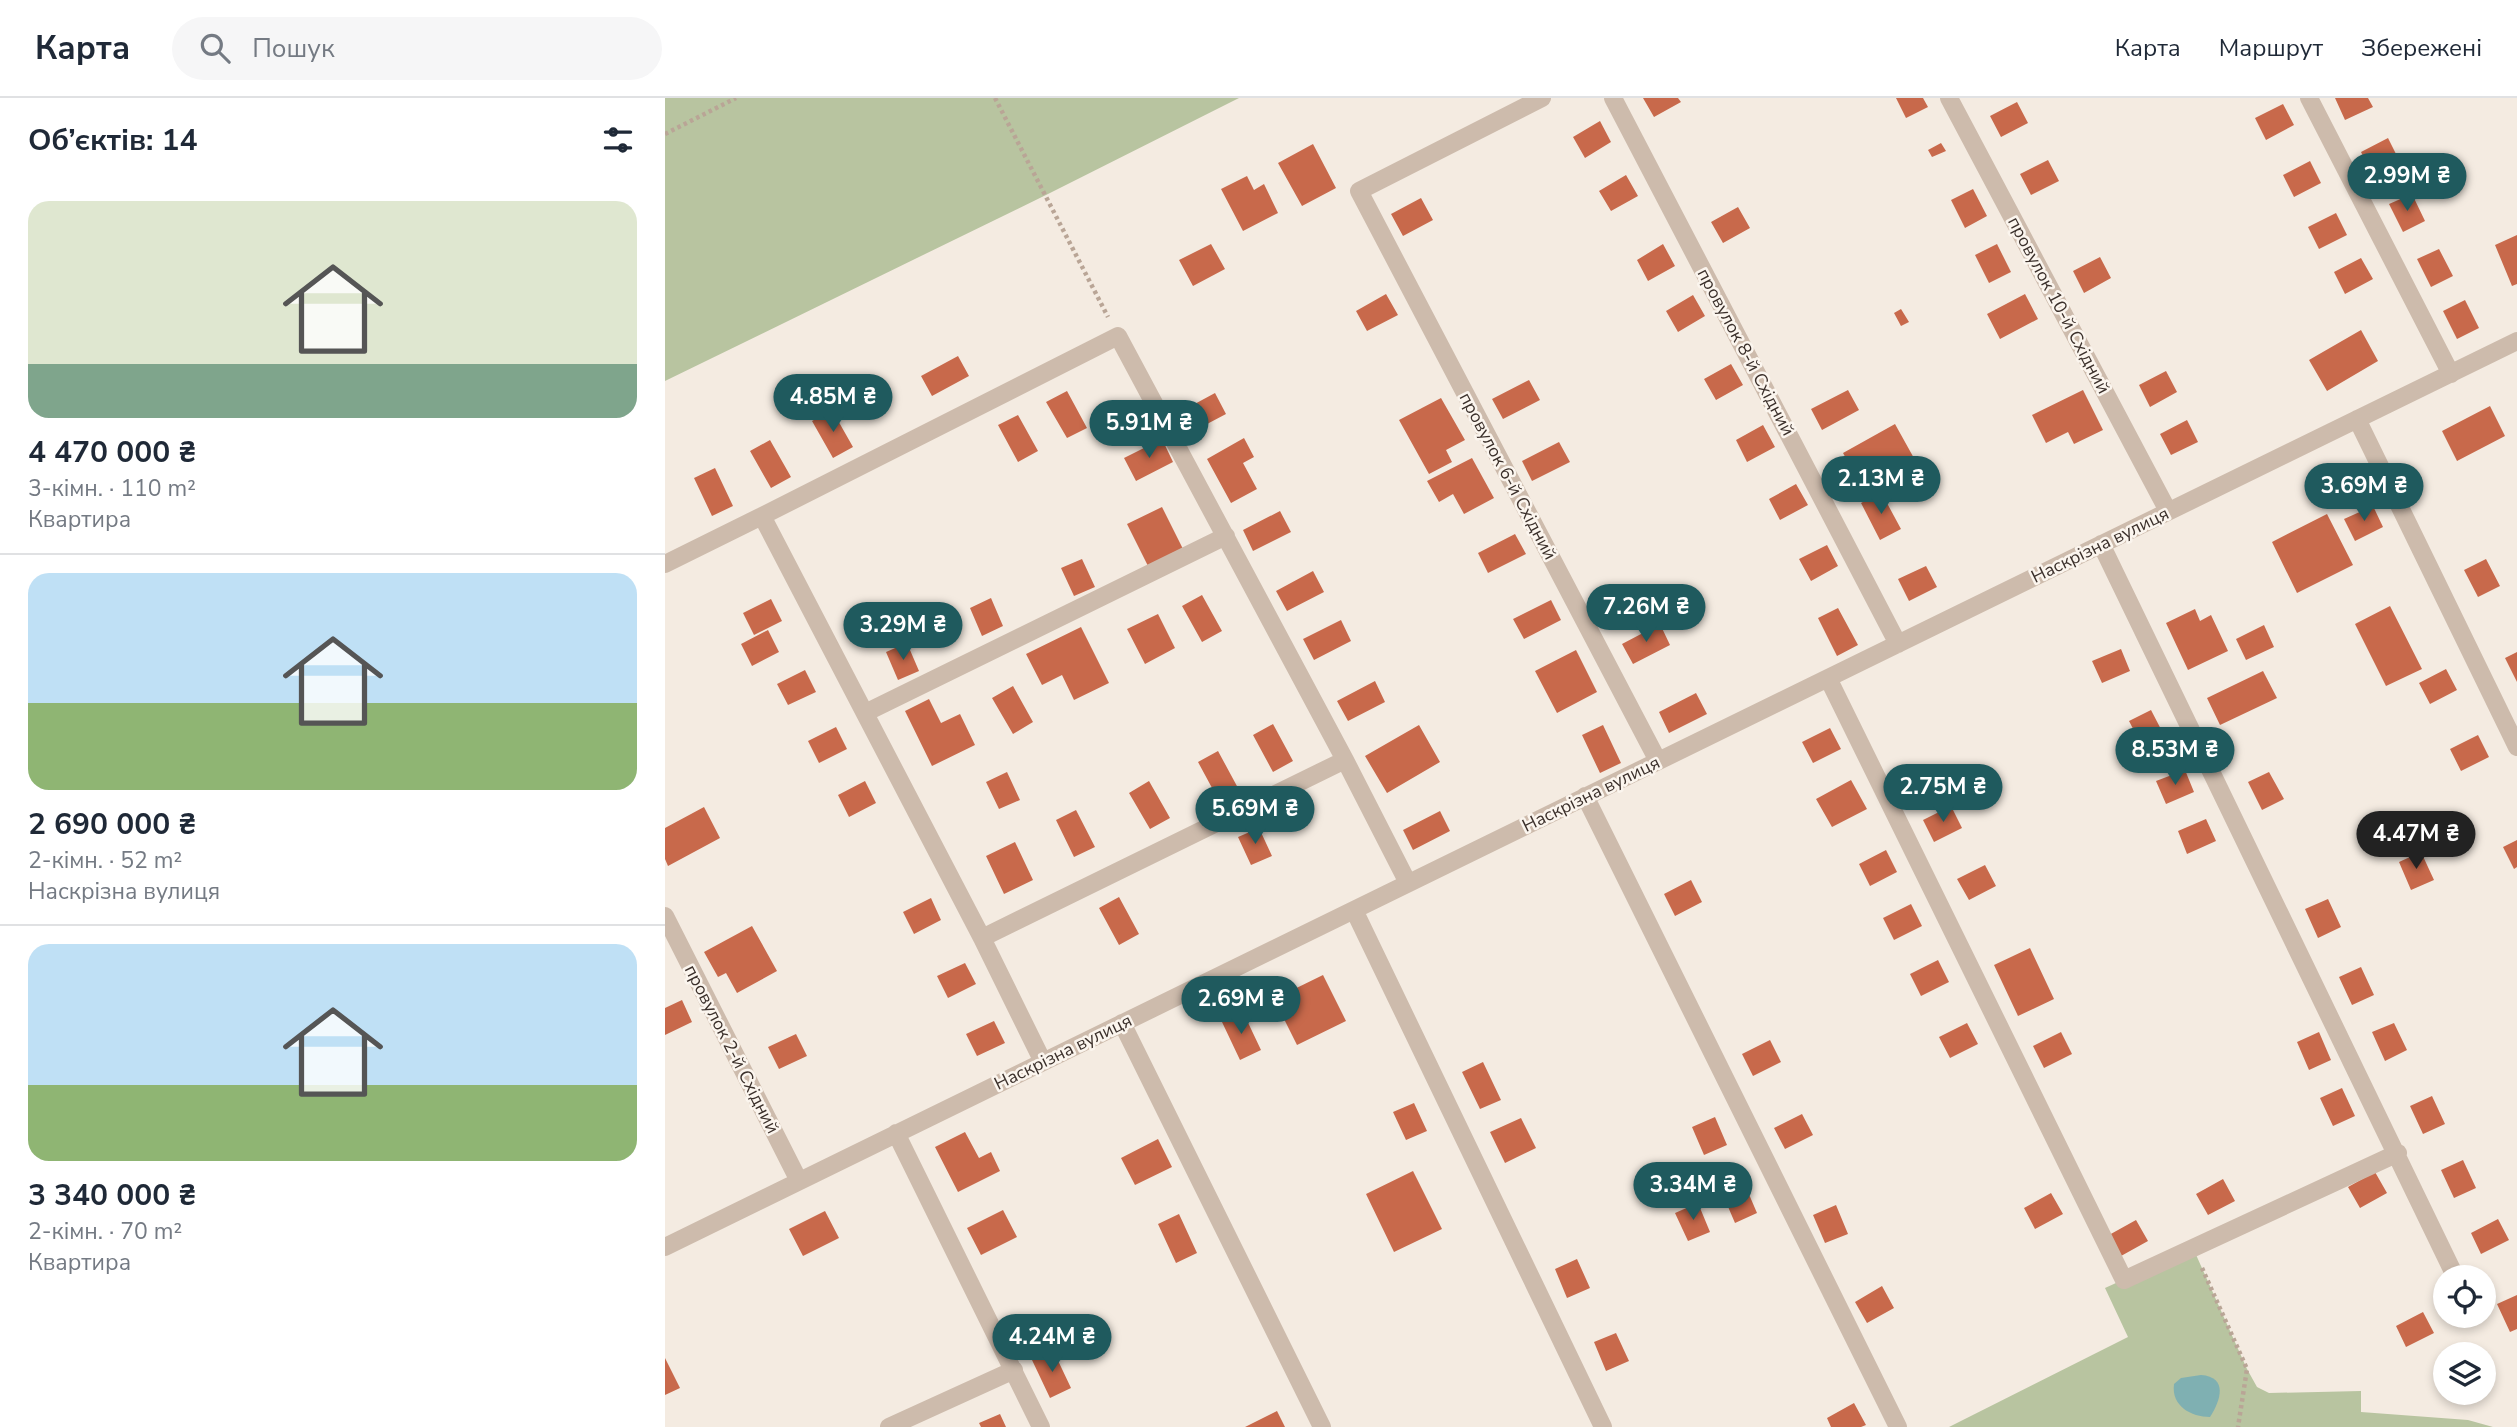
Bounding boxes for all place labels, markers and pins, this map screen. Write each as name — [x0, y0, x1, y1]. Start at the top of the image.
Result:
pin: 2.99M ₴ — [2342, 153, 2472, 213]
pin: 4.85M ₴ — [768, 374, 898, 434]
pin: 5.91M ₴ — [1084, 400, 1214, 460]
pin: 2.13M ₴ — [1816, 456, 1946, 516]
pin: 3.69M ₴ — [2299, 464, 2429, 523]
pin: 7.26M ₴ — [1581, 584, 1711, 644]
pin: 3.29M ₴ — [838, 602, 968, 662]
pin: 8.53M ₴ — [2110, 728, 2240, 787]
pin: 2.75M ₴ — [1878, 764, 2008, 824]
pin: 5.69M ₴ — [1190, 786, 1320, 846]
pin: 4.47M ₴ — [2351, 812, 2481, 871]
pin: 2.69M ₴ — [1176, 976, 1306, 1036]
pin: 3.34M ₴ — [1628, 1162, 1758, 1222]
pin: 4.24M ₴ — [987, 1314, 1117, 1374]

